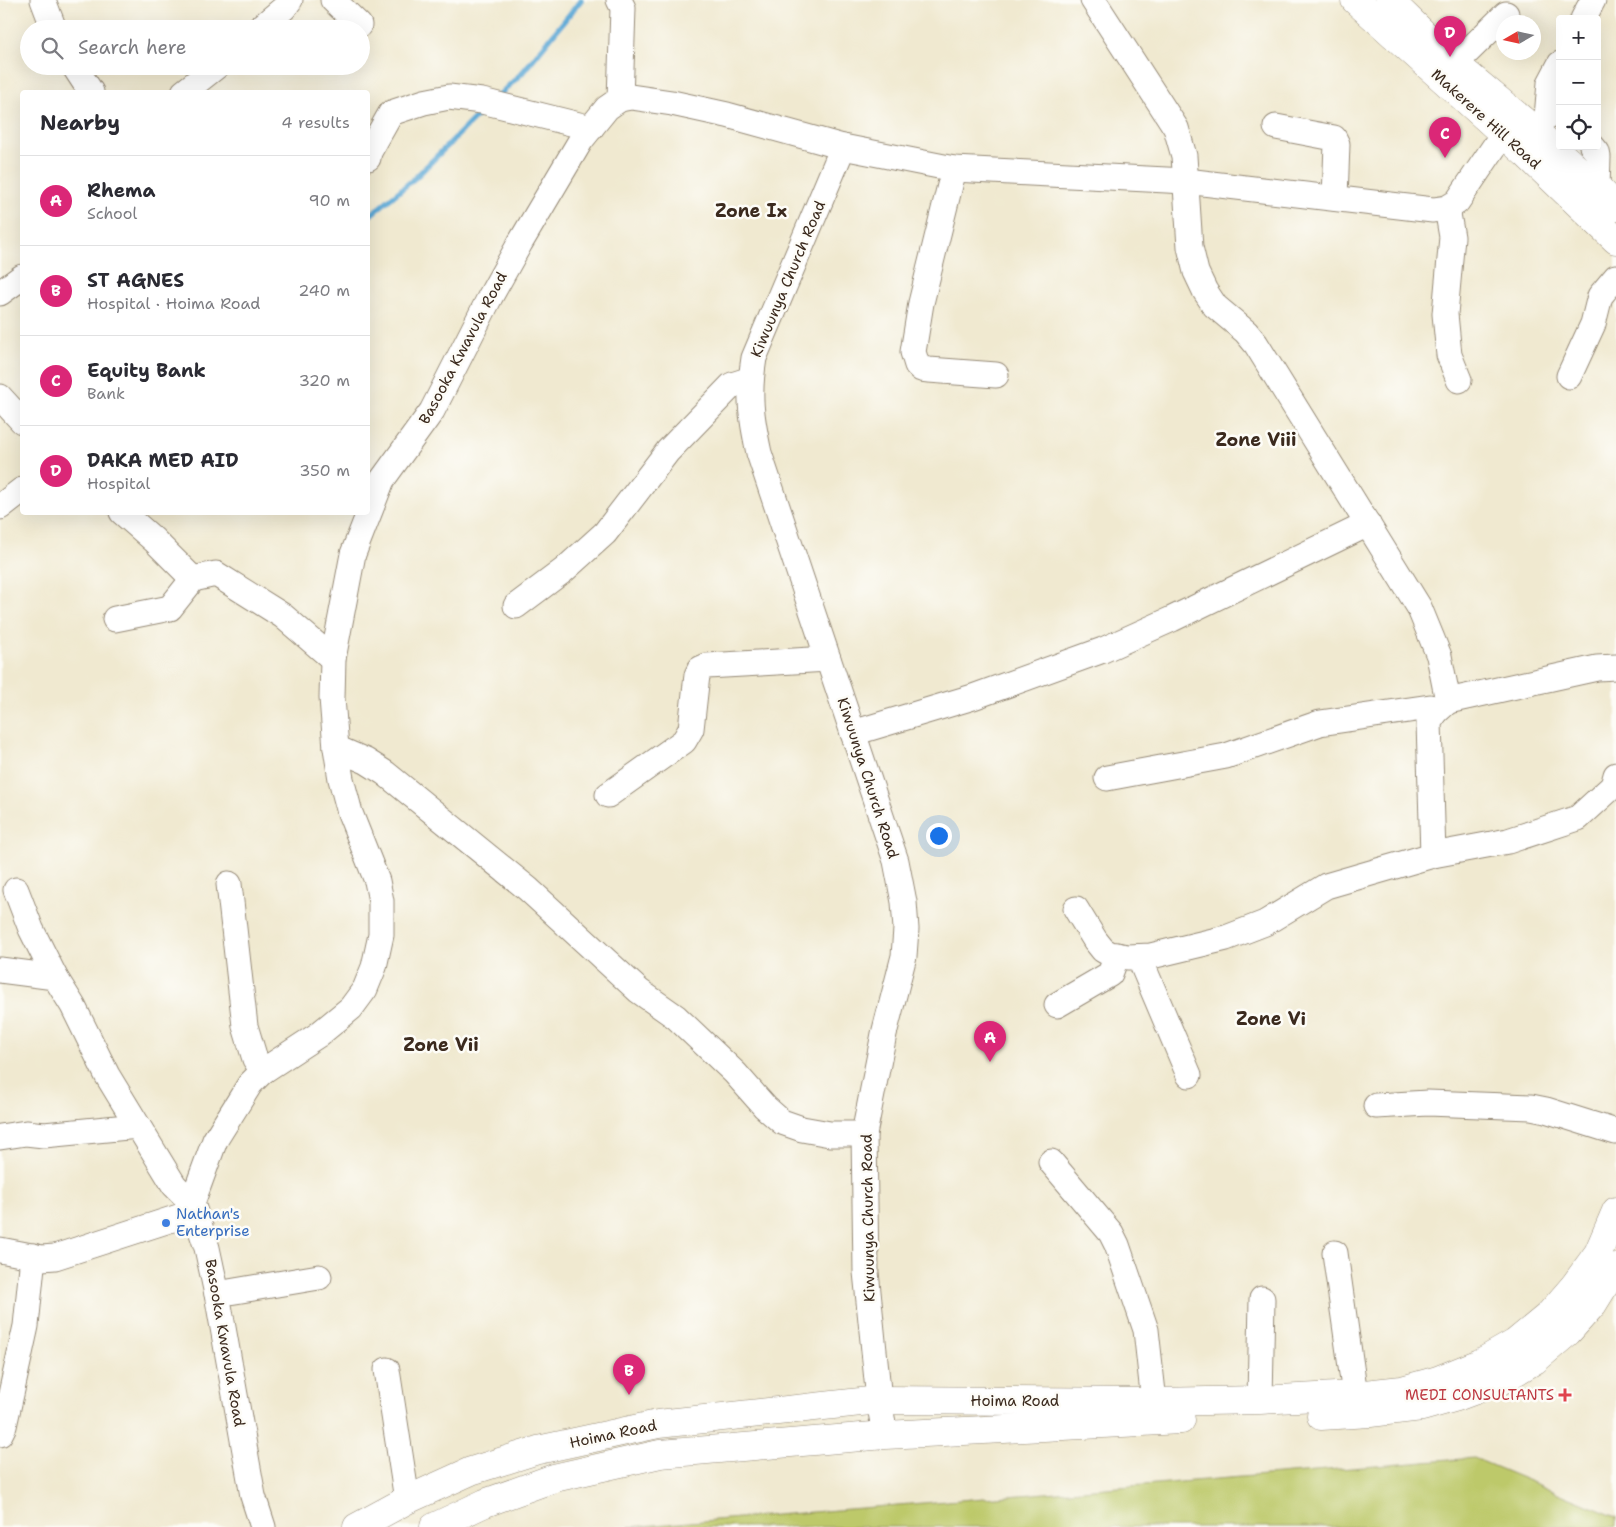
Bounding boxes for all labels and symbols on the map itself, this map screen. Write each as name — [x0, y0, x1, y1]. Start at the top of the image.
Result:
north arrow — [1496, 15, 1541, 60]
pin: D — [1434, 16, 1466, 57]
street label: Makerere Hill Road — [1427, 64, 1545, 174]
pin: C — [1429, 117, 1461, 158]
street label: Kiwuunya Church Road — [746, 197, 830, 360]
district label: Zone Ix — [715, 199, 787, 223]
street label: Basooka Kwavula Road — [414, 268, 512, 428]
district label: Zone Viii — [1216, 428, 1296, 452]
street label: Kiwuunya Church Road — [832, 695, 904, 862]
your location — [926, 823, 952, 849]
district label: Zone Vi — [1236, 1007, 1306, 1031]
pin: A — [974, 1021, 1006, 1062]
district label: Zone Vii — [403, 1033, 479, 1057]
street label: Kiwuunya Church Road — [857, 1133, 879, 1302]
place label: Nathan's Enterprise — [176, 1204, 250, 1241]
marker: Nathan's Enterprise — [160, 1217, 172, 1229]
street label: Basooka Kwavula Road — [200, 1258, 250, 1429]
pin: B — [613, 1354, 645, 1395]
place label: MEDI CONSULTANTS — [1405, 1385, 1554, 1405]
marker: MEDI CONSULTANTS — [1558, 1388, 1572, 1402]
street label: Hoima Road — [971, 1391, 1060, 1411]
street label: Hoima Road — [568, 1415, 659, 1453]

